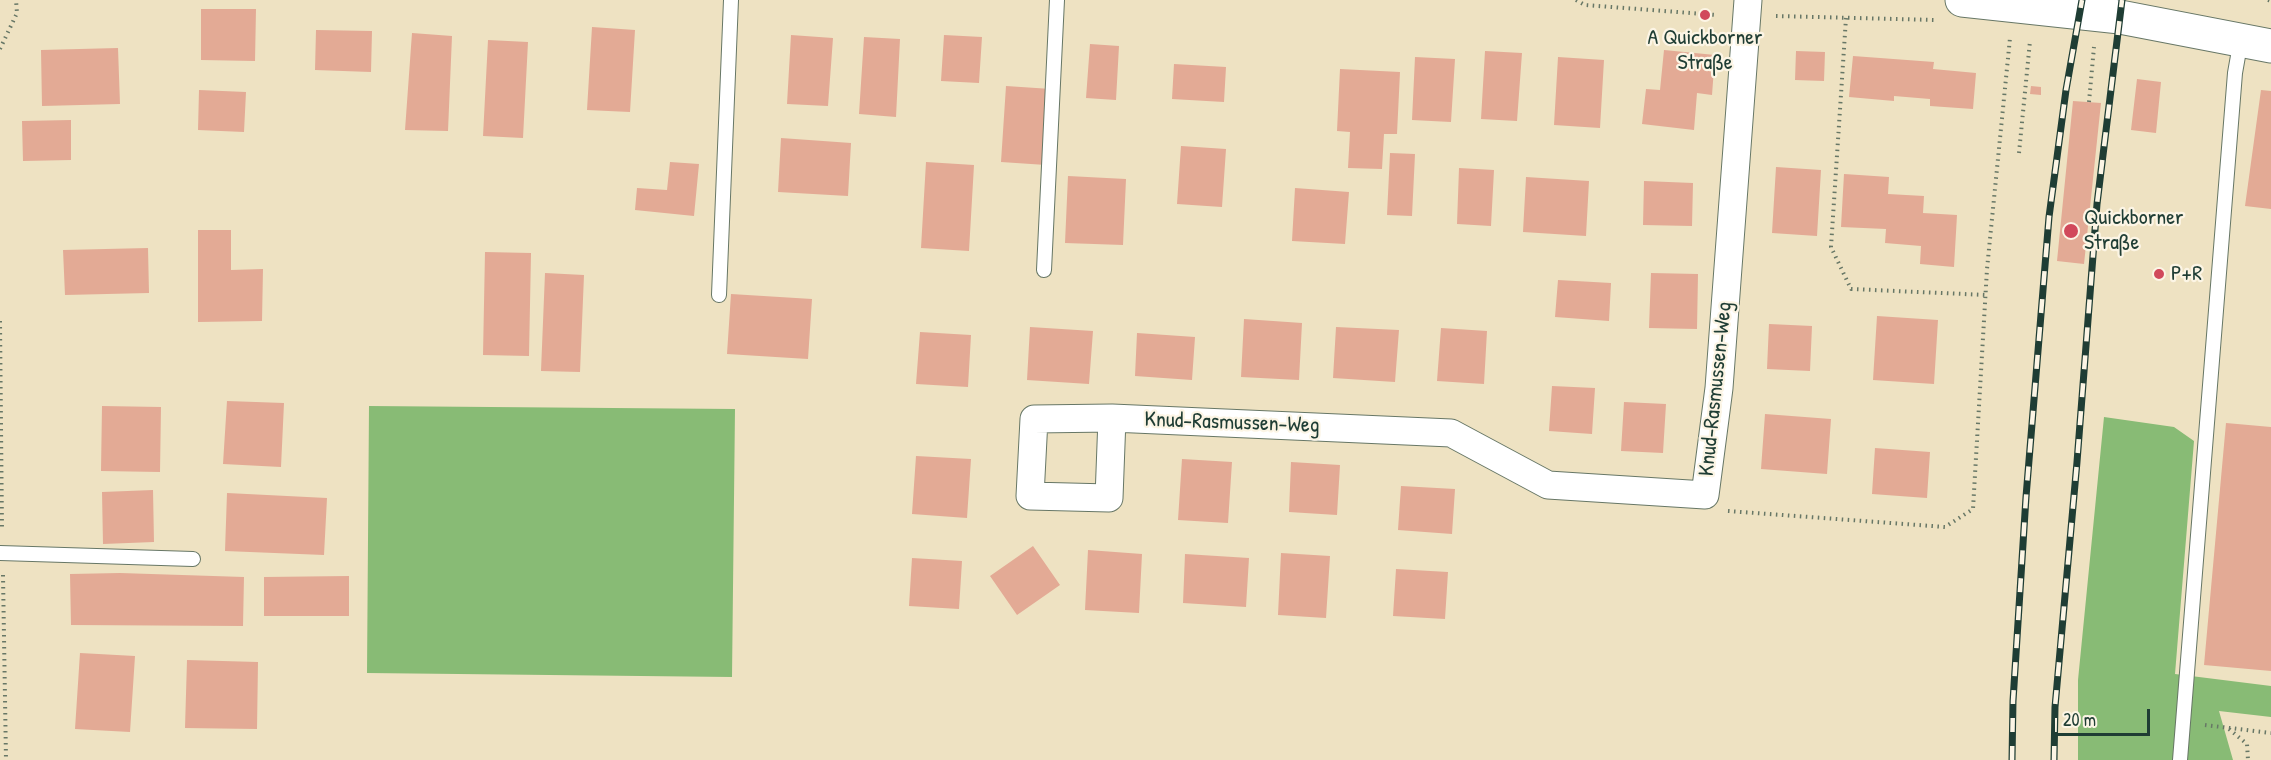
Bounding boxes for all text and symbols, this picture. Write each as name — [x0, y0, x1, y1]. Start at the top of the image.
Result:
marker: A Quickborner Straße — [1698, 8, 1712, 22]
place label: A Quickborner Straße — [1647, 25, 1763, 76]
place label: Quickborner Straße — [2084, 205, 2183, 256]
marker: Quickborner Straße — [2062, 222, 2080, 240]
place label: P+R — [2171, 261, 2202, 287]
marker: P+R — [2152, 267, 2166, 281]
street label: Knud-Rasmussen-Weg — [1694, 301, 1738, 477]
street label: Knud-Rasmussen-Weg — [1144, 407, 1320, 439]
scale bar — [2055, 697, 2152, 735]
text: 20 m — [2063, 707, 2096, 732]

